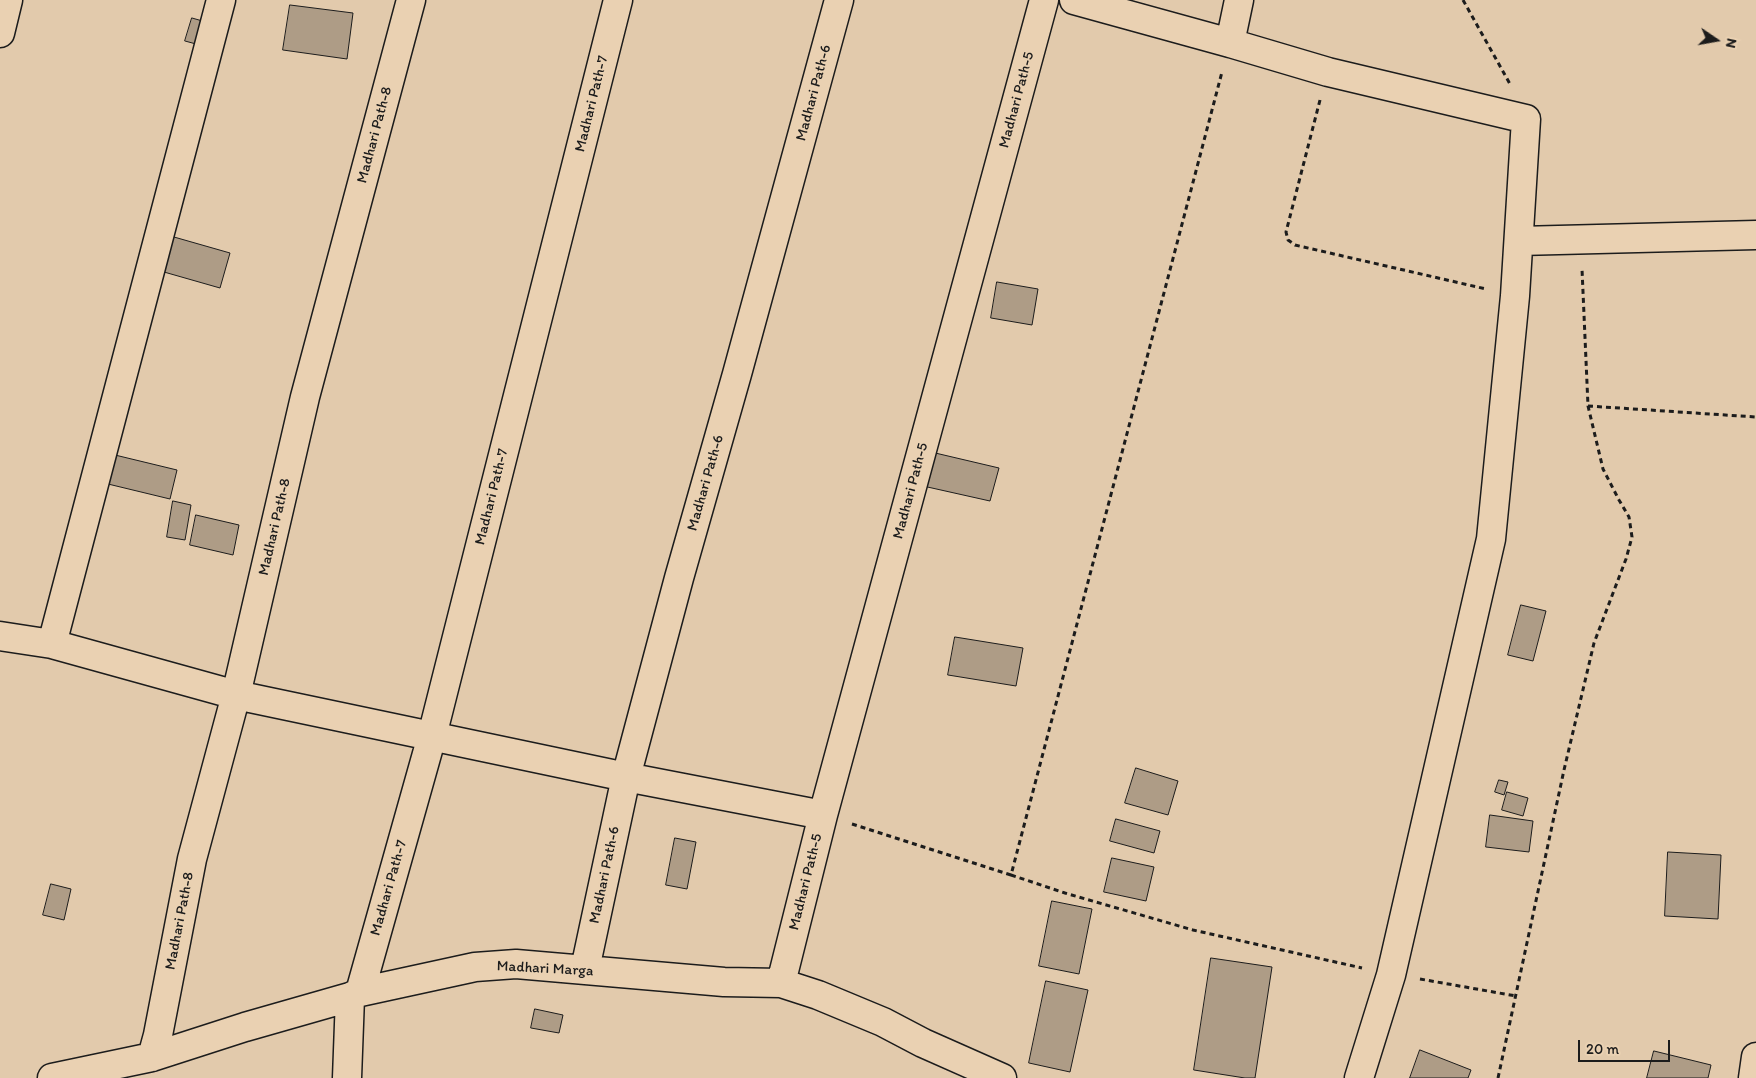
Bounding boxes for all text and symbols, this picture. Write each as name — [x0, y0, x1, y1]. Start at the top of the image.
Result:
north arrow — [1691, 15, 1741, 65]
text: N — [1722, 37, 1740, 50]
street label: Madhari Path-6 — [792, 43, 836, 143]
street label: Madhari Path-5 — [995, 50, 1039, 150]
street label: Madhari Path-7 — [571, 54, 613, 154]
street label: Madhari Path-8 — [353, 85, 397, 185]
street label: Madhari Path-6 — [684, 433, 728, 533]
street label: Madhari Path-5 — [889, 441, 933, 541]
street label: Madhari Path-7 — [471, 447, 513, 547]
street label: Madhari Path-8 — [255, 477, 295, 577]
street label: Madhari Path-6 — [586, 825, 624, 925]
street label: Madhari Path-5 — [785, 832, 827, 932]
street label: Madhari Path-7 — [367, 838, 411, 938]
street label: Madhari Path-8 — [162, 870, 198, 972]
street label: Madhari Marga — [496, 957, 594, 981]
scale bar — [1581, 1030, 1674, 1062]
text: 20 m — [1586, 1040, 1619, 1058]

